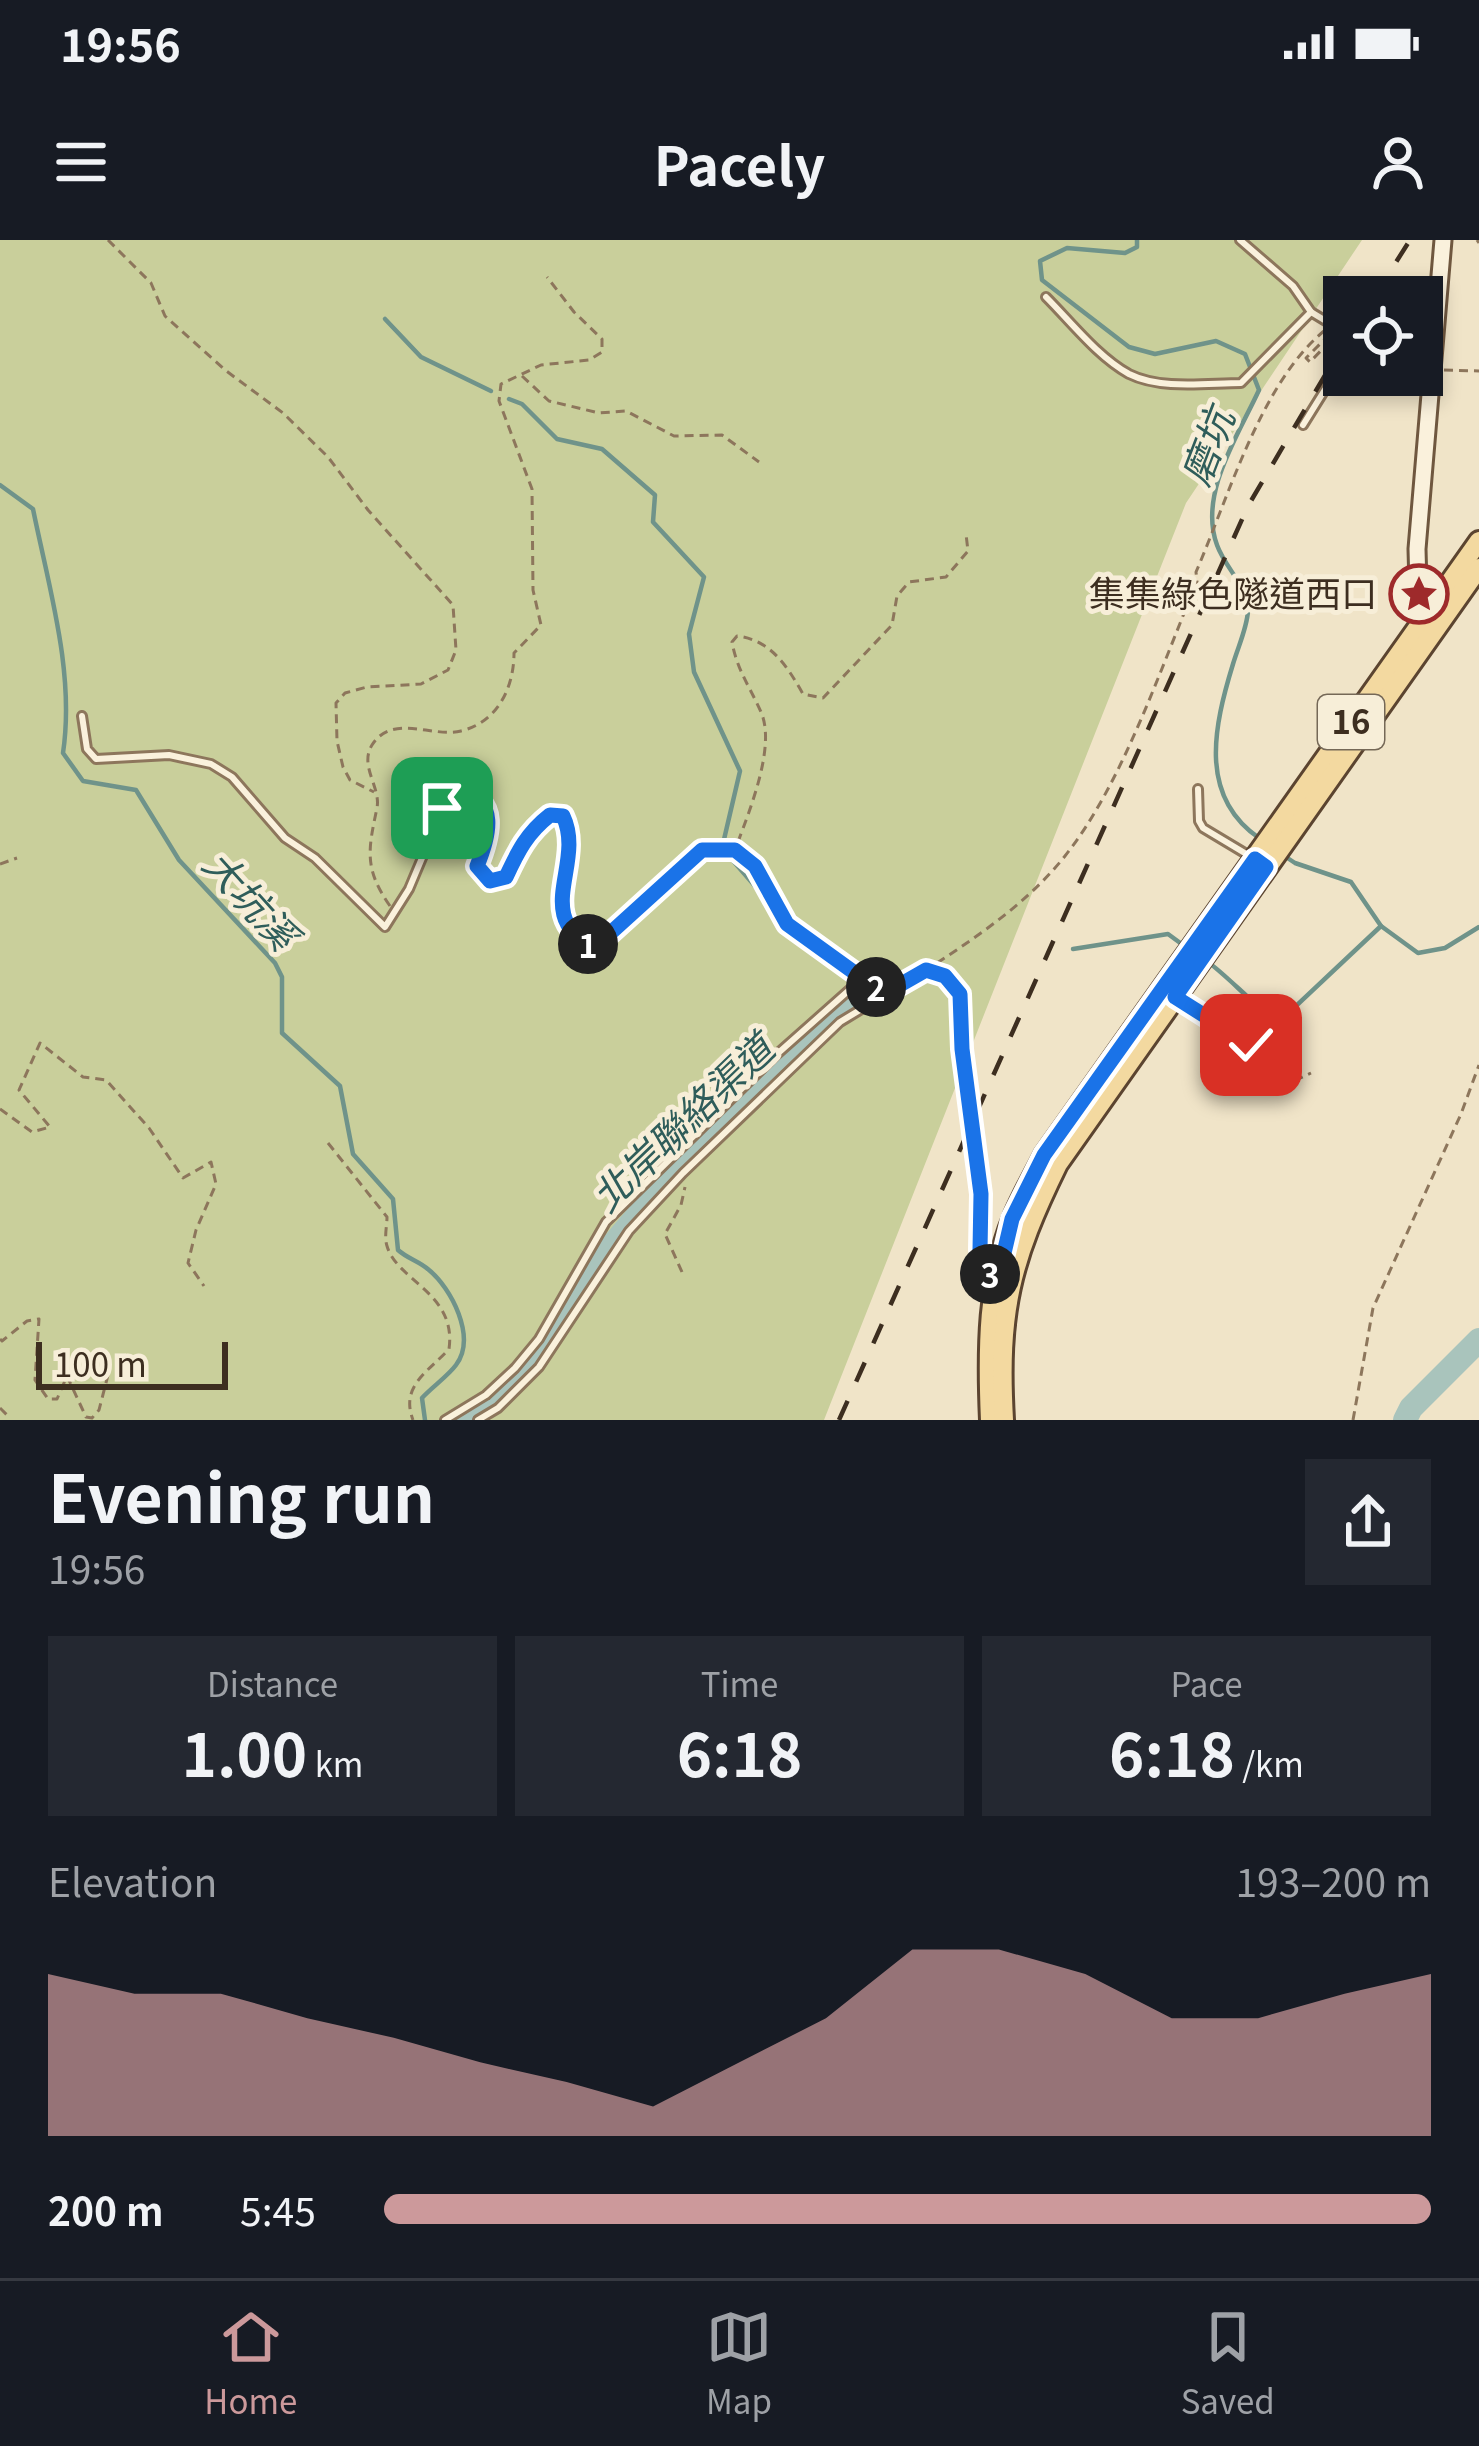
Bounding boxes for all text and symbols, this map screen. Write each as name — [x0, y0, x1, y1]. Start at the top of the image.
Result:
text: 19:56 — [60, 10, 181, 75]
text: Pacely — [654, 123, 825, 202]
icon: menu — [48, 129, 114, 195]
icon: person — [1365, 129, 1431, 195]
map controls — [1323, 276, 1443, 396]
button: locate — [1323, 276, 1443, 396]
water label: 磨坑 — [1165, 395, 1247, 492]
place icon: 集集綠色隧道西口 — [1388, 563, 1450, 625]
place label: 集集綠色隧道西口 — [1089, 565, 1377, 617]
road number: 16 — [1318, 695, 1384, 749]
pin — [391, 757, 493, 859]
icon: arrive — [409, 775, 475, 841]
water label: 大坑溪 — [192, 836, 316, 964]
pin: 1 — [558, 914, 618, 974]
text: 1 — [578, 920, 598, 968]
pin: 2 — [846, 957, 906, 1017]
text: 2 — [866, 963, 886, 1011]
pin — [1200, 994, 1302, 1096]
icon: check — [1218, 1012, 1284, 1078]
water label: 北岸聯絡渠道 — [577, 1016, 788, 1222]
pin: 3 — [960, 1244, 1020, 1304]
text: 3 — [980, 1250, 1000, 1298]
scale bar — [36, 1336, 228, 1389]
text: 100 m — [54, 1339, 147, 1387]
text: Evening run — [48, 1446, 435, 1542]
button: share — [1305, 1459, 1431, 1585]
text: 19:56 — [48, 1539, 145, 1595]
text: Distance — [207, 1659, 338, 1707]
text: Time — [701, 1659, 778, 1707]
text: Pace — [1170, 1659, 1243, 1707]
text: 1.00 — [182, 1707, 307, 1794]
text: 6:18 — [677, 1707, 802, 1794]
text: 6:18 — [1109, 1707, 1235, 1794]
text: km — [307, 1739, 363, 1787]
text: /km — [1235, 1739, 1304, 1787]
text: Elevation — [48, 1852, 217, 1908]
text: 193–200 m — [1235, 1852, 1431, 1908]
text: 200 m — [48, 2181, 163, 2237]
text: 5:45 — [240, 2181, 316, 2237]
tab: Home — [204, 2304, 297, 2424]
tab: Map — [706, 2304, 772, 2424]
tab: Saved — [1181, 2304, 1275, 2424]

